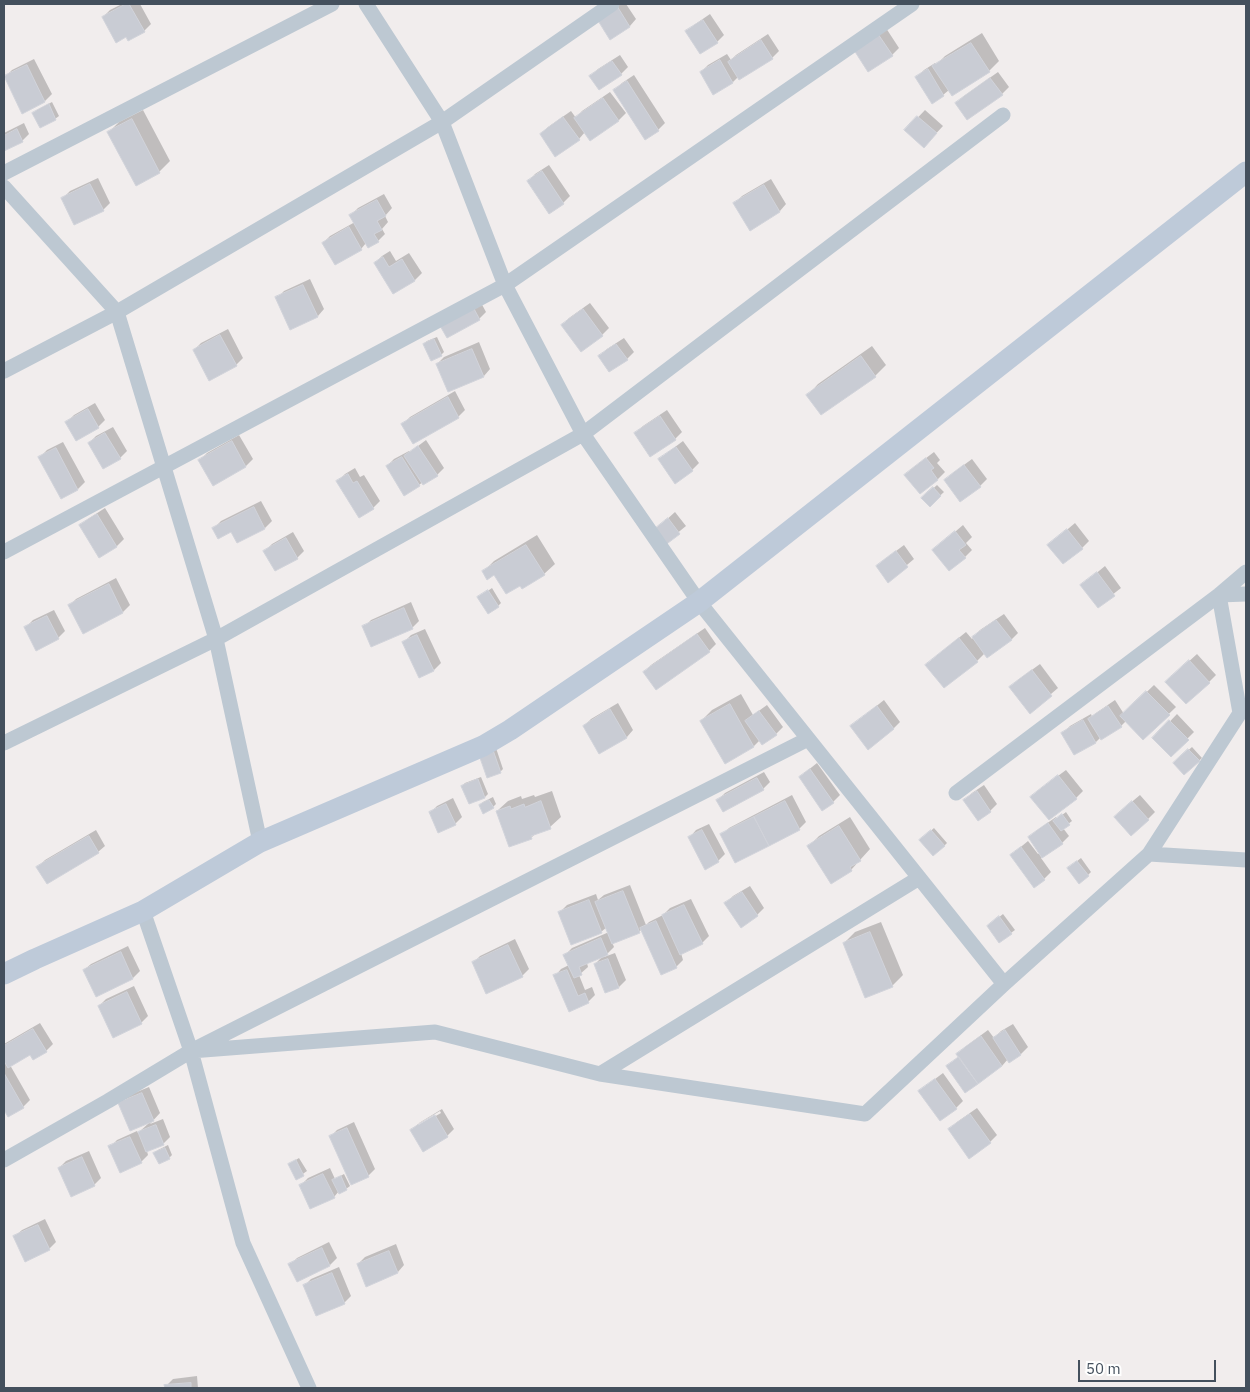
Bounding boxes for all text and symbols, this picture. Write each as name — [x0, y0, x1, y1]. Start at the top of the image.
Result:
scale bar — [1080, 1350, 1218, 1382]
text: 50 m — [1086, 1359, 1121, 1378]

